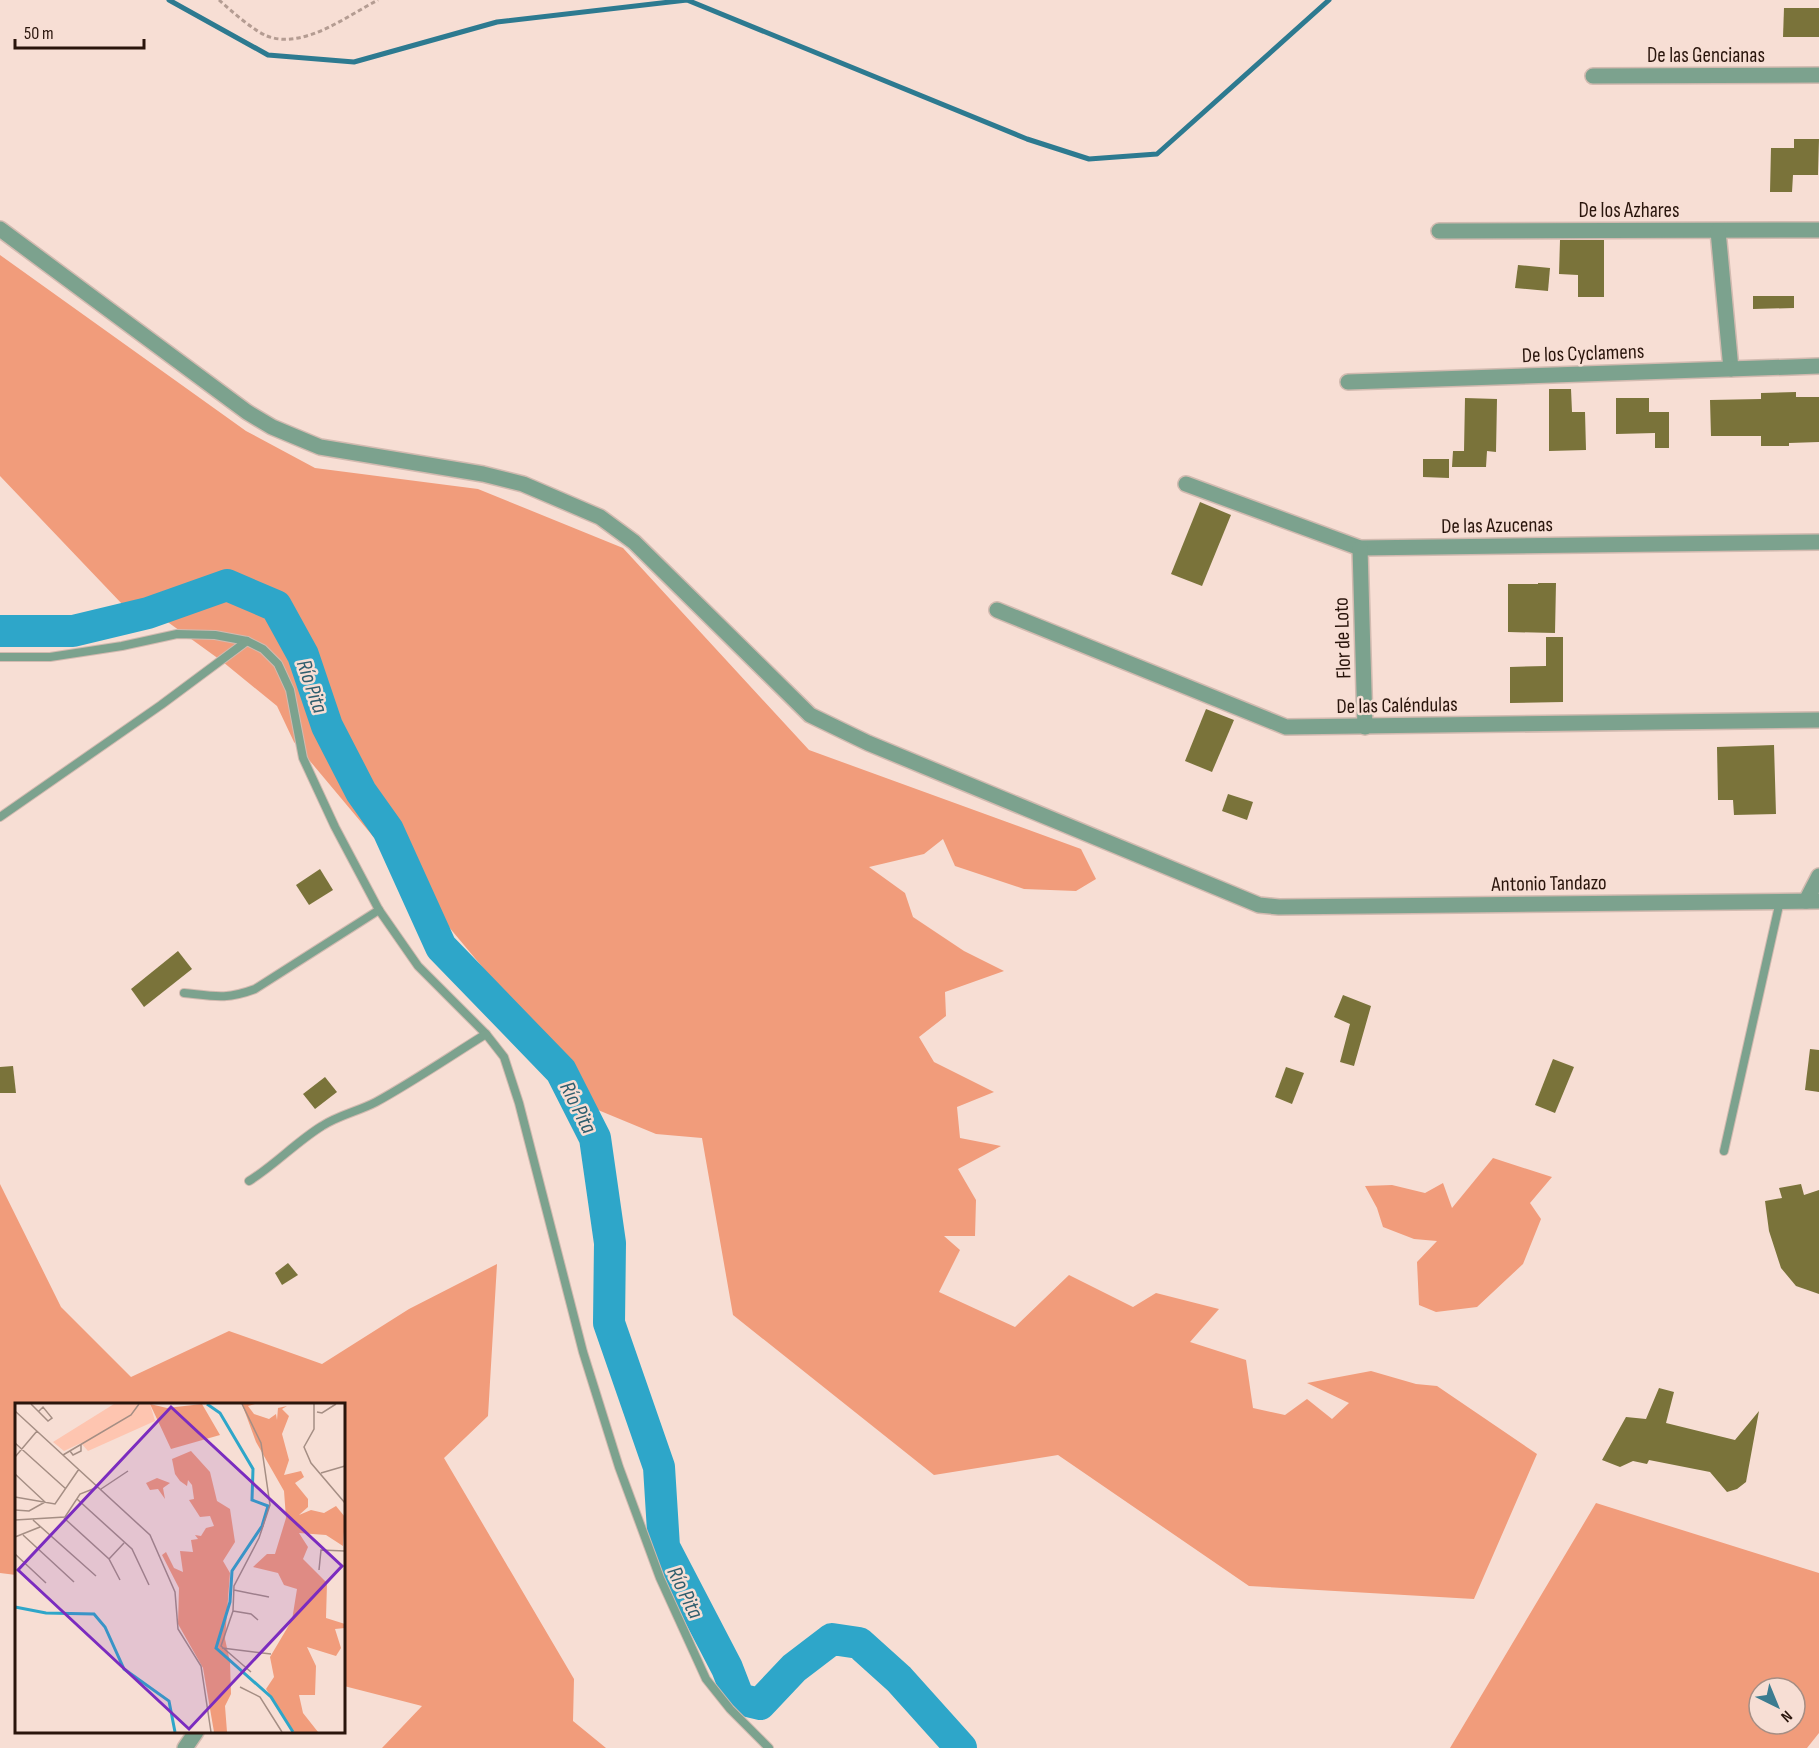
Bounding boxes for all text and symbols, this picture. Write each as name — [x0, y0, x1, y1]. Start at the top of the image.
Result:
scale bar — [15, 12, 144, 50]
text: 50 m — [24, 23, 54, 44]
street label: De las Gencianas — [1647, 43, 1765, 68]
street label: De los Azhares — [1578, 198, 1680, 223]
street label: De los Cyclamens — [1521, 339, 1645, 368]
street label: De las Azucenas — [1441, 512, 1553, 539]
street label: Flor de Loto — [1329, 597, 1356, 679]
water label: Río Pita — [290, 656, 333, 717]
street label: De las Caléndulas — [1336, 692, 1458, 719]
street label: Antonio Tandazo — [1490, 870, 1607, 897]
water label: Río Pita — [553, 1077, 602, 1138]
inset map — [15, 1403, 345, 1733]
water label: Río Pita — [661, 1562, 709, 1623]
north arrow — [1747, 1676, 1807, 1736]
text: N — [1777, 1706, 1796, 1726]

